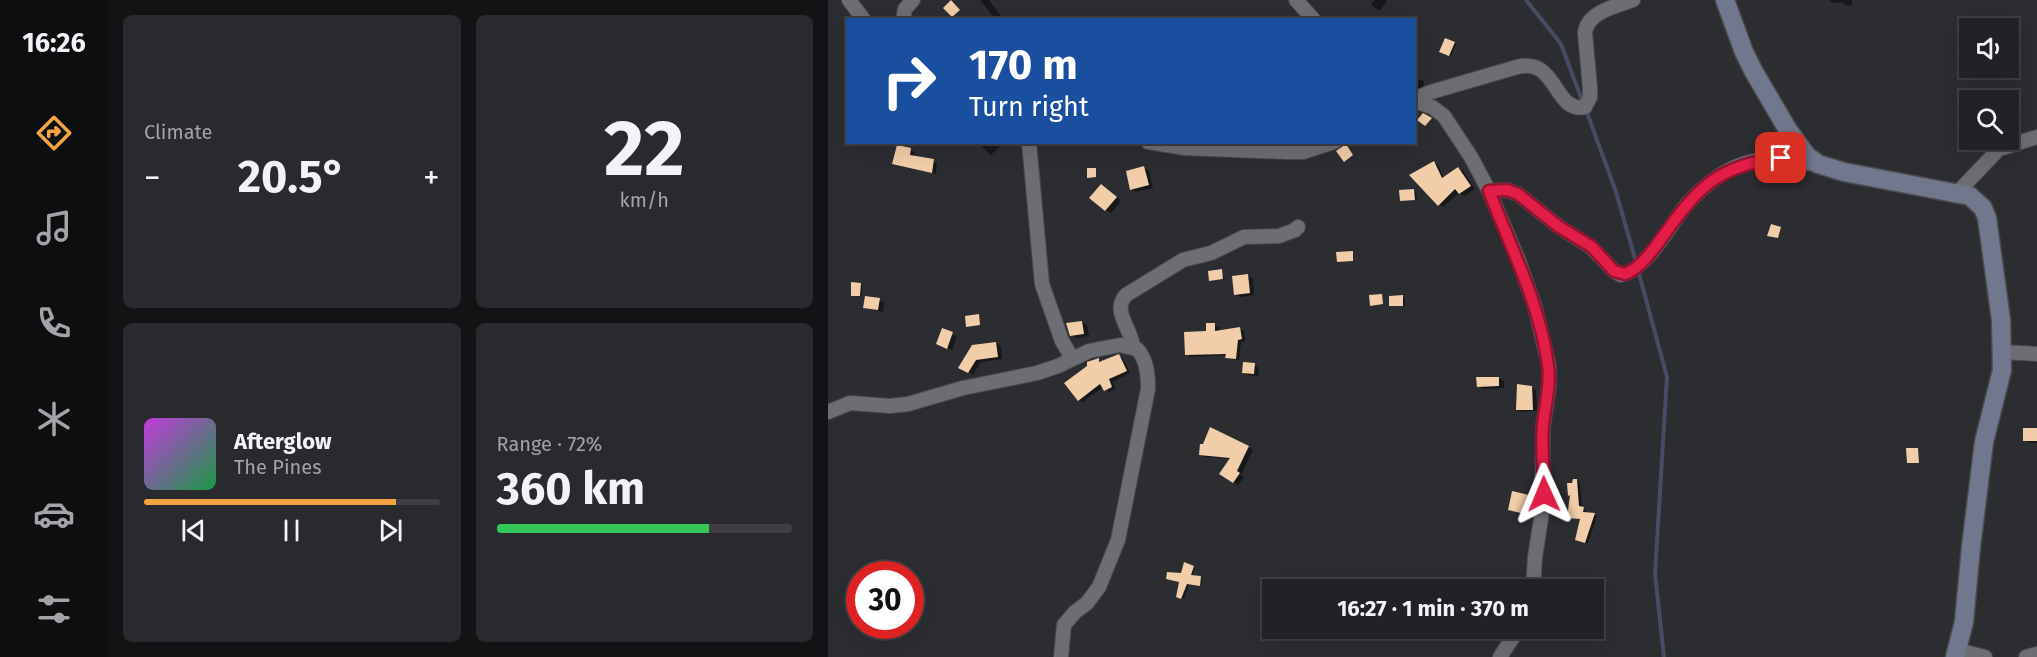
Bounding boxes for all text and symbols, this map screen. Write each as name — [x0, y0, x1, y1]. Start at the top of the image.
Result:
map controls — [1959, 18, 2019, 150]
button: sound — [1959, 18, 2019, 78]
text: 16:26 — [22, 27, 86, 59]
text: 170 m — [969, 40, 1078, 90]
icon: right — [870, 42, 948, 120]
button: search — [1959, 90, 2019, 150]
text: Turn right — [969, 91, 1089, 123]
text: 22 — [604, 102, 685, 196]
icon: directions — [33, 112, 75, 154]
text: Climate — [144, 120, 212, 144]
pin — [1755, 132, 1806, 183]
icon: arrive — [1764, 141, 1797, 174]
text: 20.5° — [238, 150, 346, 204]
text: − — [144, 158, 161, 198]
text: + — [423, 158, 440, 198]
text: km/h — [620, 188, 669, 212]
icon: music — [33, 207, 75, 249]
icon: phone — [33, 302, 75, 344]
icon: climate — [33, 398, 75, 440]
text: Afterglow — [234, 428, 331, 455]
text: Range · 72% — [497, 432, 602, 456]
text: The Pines — [234, 455, 321, 479]
text: 360 km — [497, 462, 645, 516]
position arrow — [1512, 462, 1576, 526]
icon: car — [33, 493, 75, 535]
icon: previous — [177, 514, 210, 547]
icon: pause — [275, 514, 308, 547]
icon: next — [374, 514, 407, 547]
speed limit sign: 30 — [846, 561, 924, 639]
icon: filters — [33, 588, 75, 630]
text: 16:27 · 1 min · 370 m — [1337, 595, 1529, 622]

